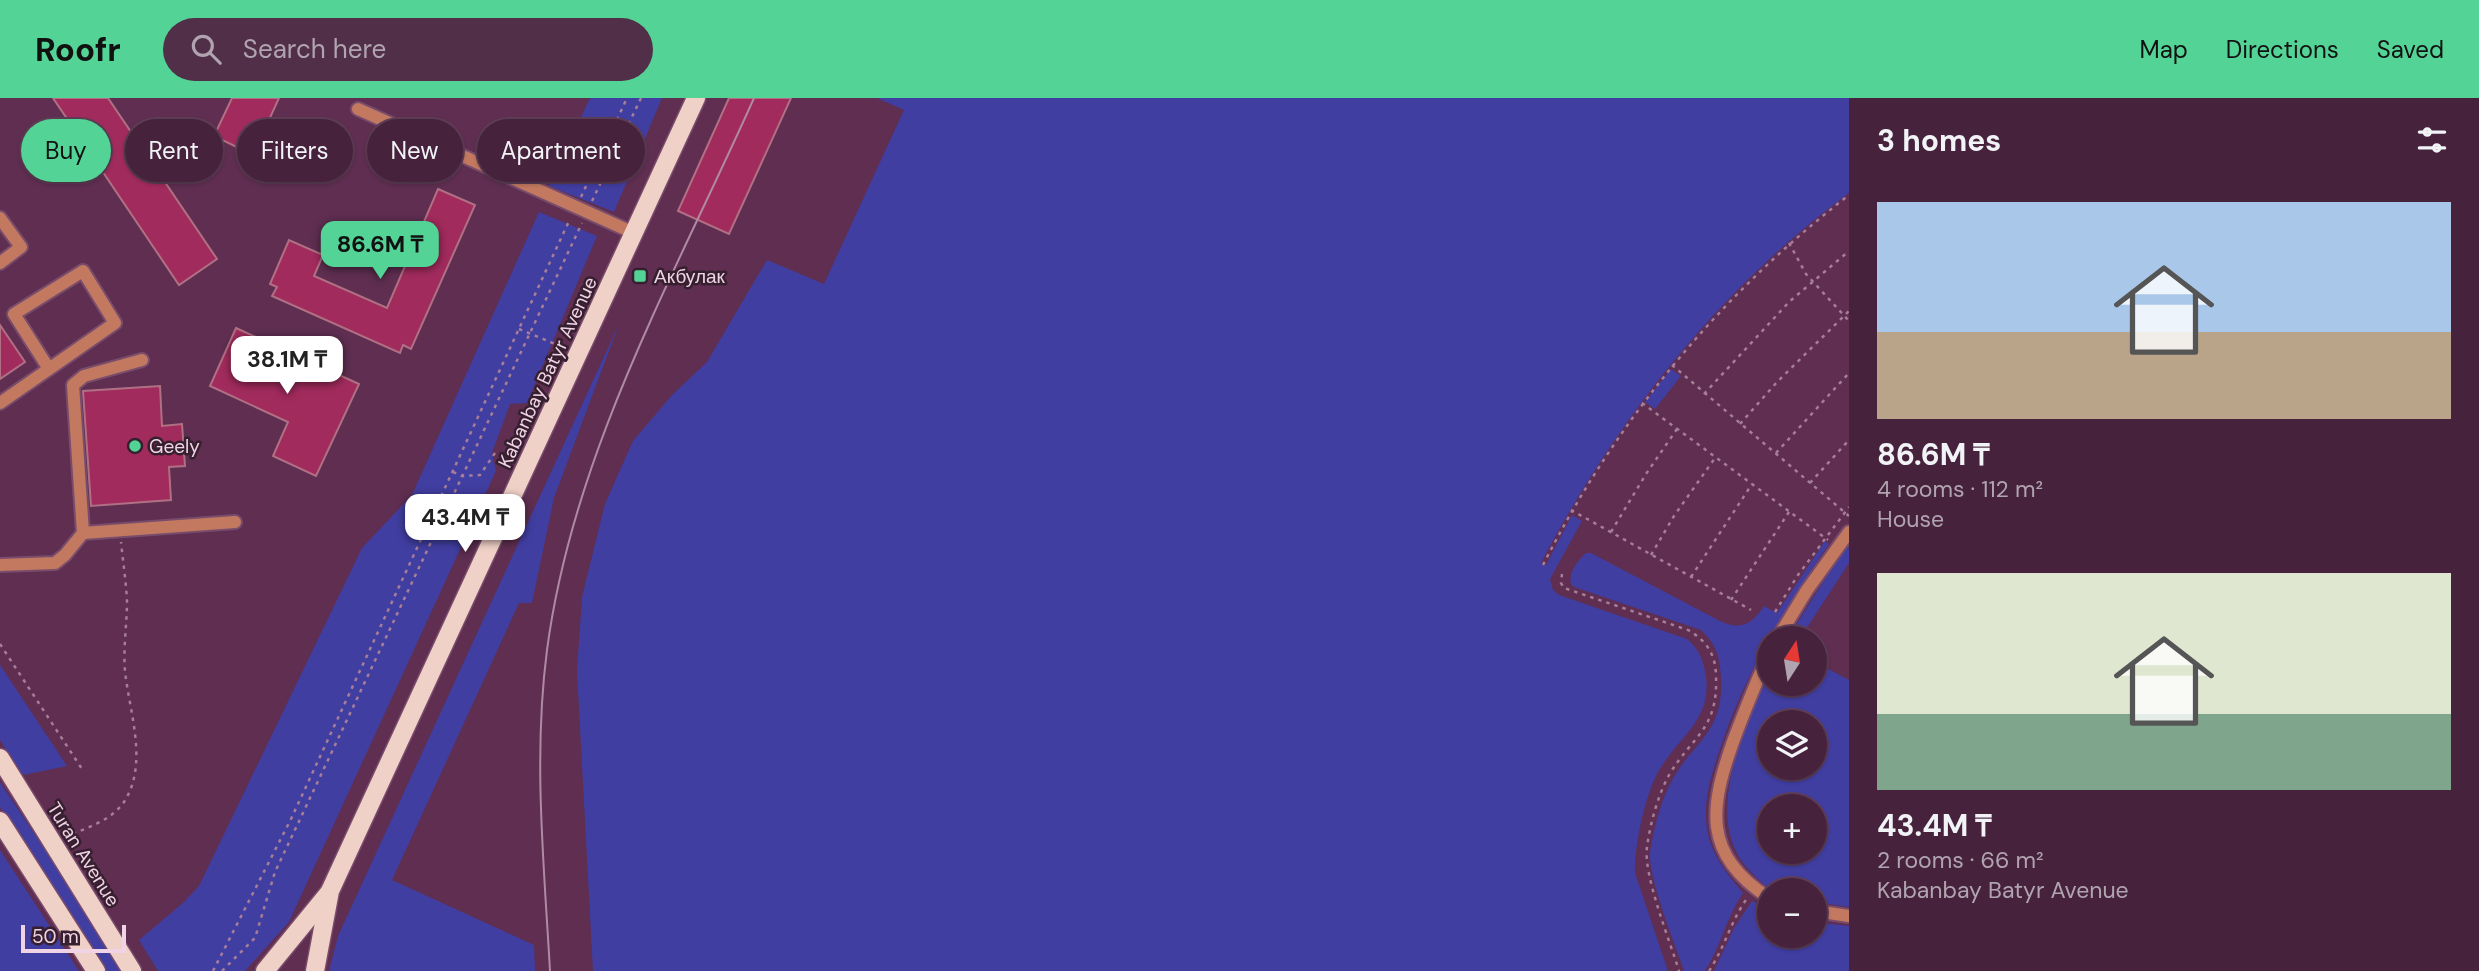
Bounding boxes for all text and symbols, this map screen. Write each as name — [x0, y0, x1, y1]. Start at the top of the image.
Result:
search box — [163, 18, 653, 81]
text: Roofr — [35, 28, 121, 71]
icon: search — [187, 30, 225, 68]
text: Search here — [243, 32, 386, 66]
text: Map — [2140, 34, 2188, 65]
text: Directions — [2226, 34, 2339, 65]
text: Saved — [2377, 34, 2444, 65]
chip: Buy — [21, 119, 111, 182]
chip: Rent — [125, 119, 223, 182]
chip: Filters — [237, 119, 353, 182]
chip: New — [367, 119, 463, 182]
chip: Apartment — [477, 119, 645, 182]
text: 3 homes — [1877, 121, 2001, 160]
icon: filters — [2413, 121, 2451, 159]
pin: 86.6M ₸ — [315, 222, 445, 281]
text: 86.6M ₸ — [337, 229, 423, 259]
icon: home — [2101, 247, 2227, 373]
place label: Акбулак — [654, 264, 726, 289]
marker: Акбулак — [632, 268, 648, 284]
street label: Kabanbay Batyr Avenue — [492, 273, 603, 472]
pin: 38.1M ₸ — [222, 336, 352, 396]
text: 38.1M ₸ — [247, 344, 327, 374]
place label: Geely — [149, 434, 200, 459]
text: 86.6M ₸ — [1877, 435, 1990, 474]
marker: Geely — [127, 438, 143, 454]
text: 4 rooms · 112 m² — [1877, 474, 2043, 504]
pin: 43.4M ₸ — [400, 494, 530, 554]
text: 43.4M ₸ — [421, 502, 509, 532]
text: House — [1877, 504, 1944, 534]
icon: home — [2101, 618, 2227, 744]
north arrow — [1757, 626, 1827, 696]
map controls — [1757, 626, 1827, 948]
button: layers — [1757, 710, 1827, 780]
button: + — [1757, 794, 1827, 864]
street label: Turan Avenue — [42, 797, 126, 911]
text: 43.4M ₸ — [1877, 806, 1992, 845]
text: 2 rooms · 66 m² — [1877, 845, 2044, 875]
text: Kabanbay Batyr Avenue — [1877, 875, 2129, 905]
button: − — [1757, 878, 1827, 948]
scale bar — [21, 922, 126, 954]
text: 50 m — [32, 924, 79, 949]

